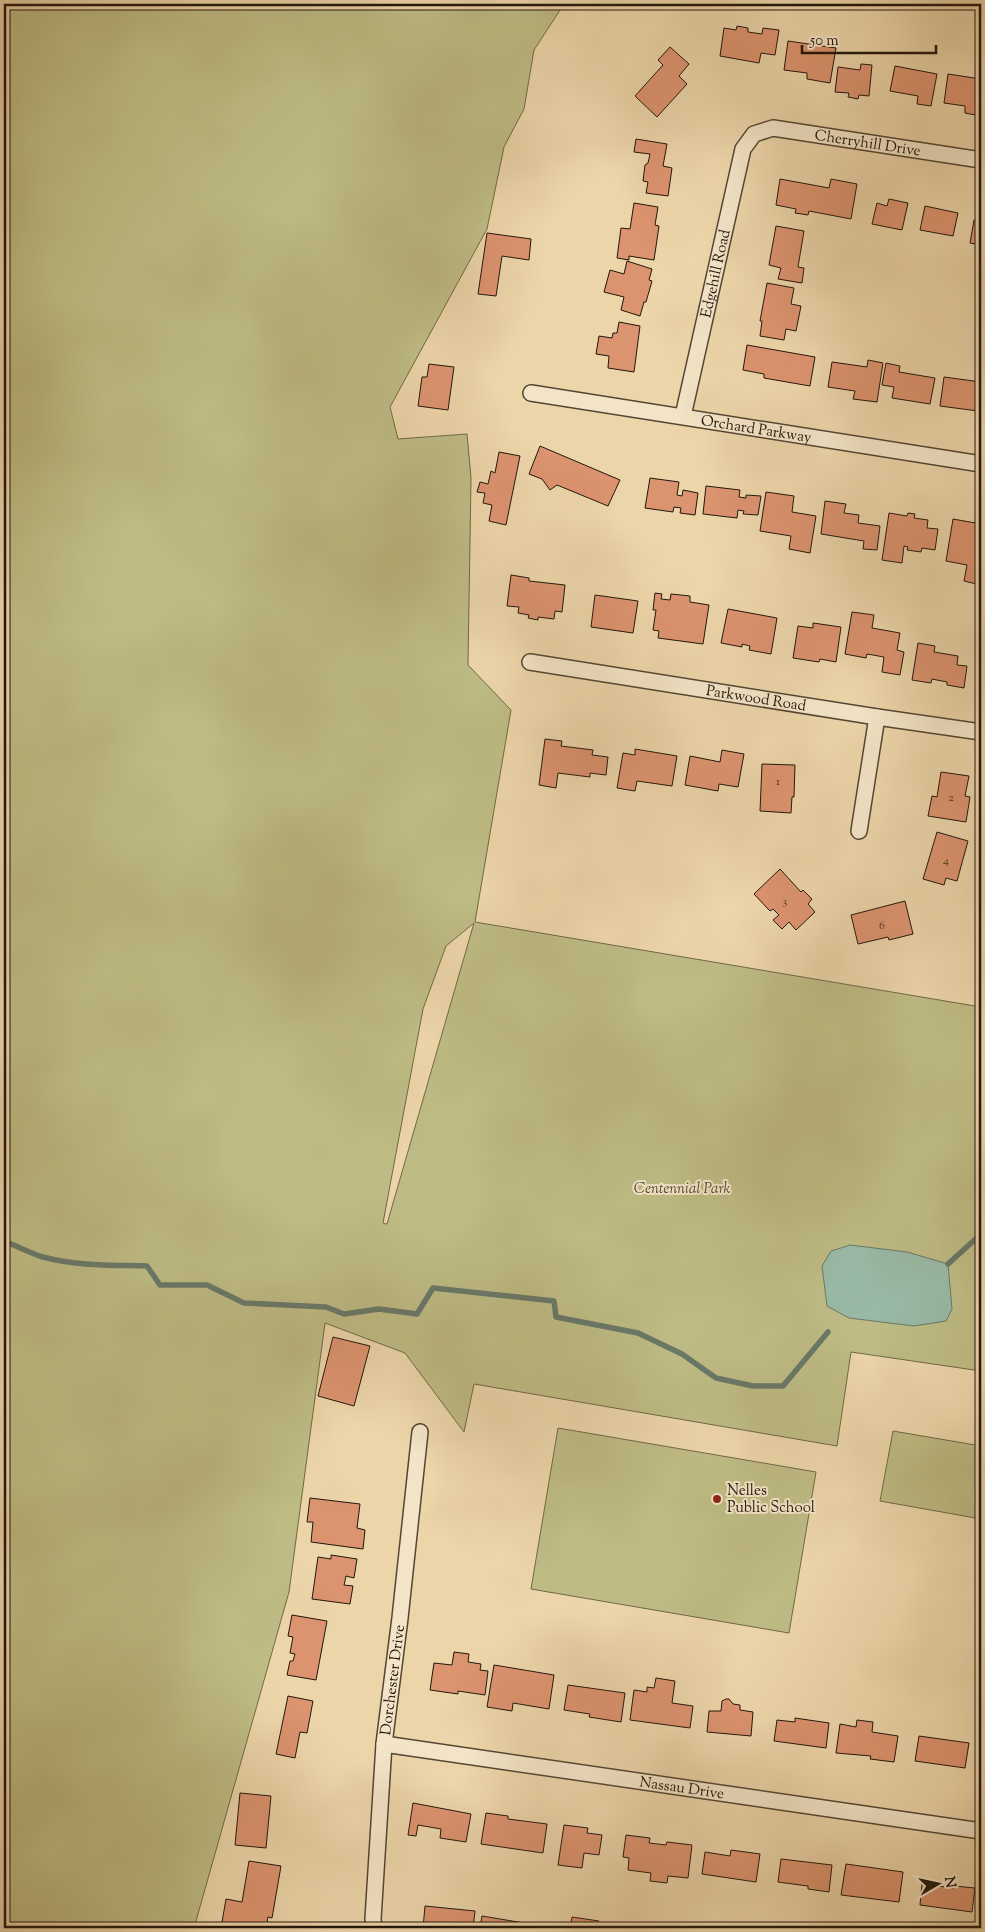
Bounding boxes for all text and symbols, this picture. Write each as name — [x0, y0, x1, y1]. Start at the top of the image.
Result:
scale bar — [802, 22, 936, 54]
text: 50 m — [809, 31, 839, 52]
street label: Cherryhill Drive — [813, 126, 922, 163]
street label: Edgehill Road — [696, 227, 737, 320]
street label: Orchard Parkway — [699, 411, 813, 449]
street label: Parkwood Road — [704, 681, 808, 718]
house number: 1 — [776, 773, 780, 791]
house number: 2 — [948, 789, 954, 807]
house number: 4 — [943, 852, 949, 870]
house number: 3 — [783, 893, 788, 911]
house number: 6 — [879, 917, 885, 935]
park label: Centennial Park — [634, 1179, 730, 1200]
place label: Nelles Public School — [727, 1481, 815, 1519]
marker: Nelles Public School — [711, 1493, 723, 1505]
street label: Dorchester Drive — [376, 1624, 411, 1737]
street label: Nassau Drive — [638, 1772, 725, 1805]
north arrow — [912, 1860, 962, 1910]
text: N — [938, 1875, 960, 1889]

